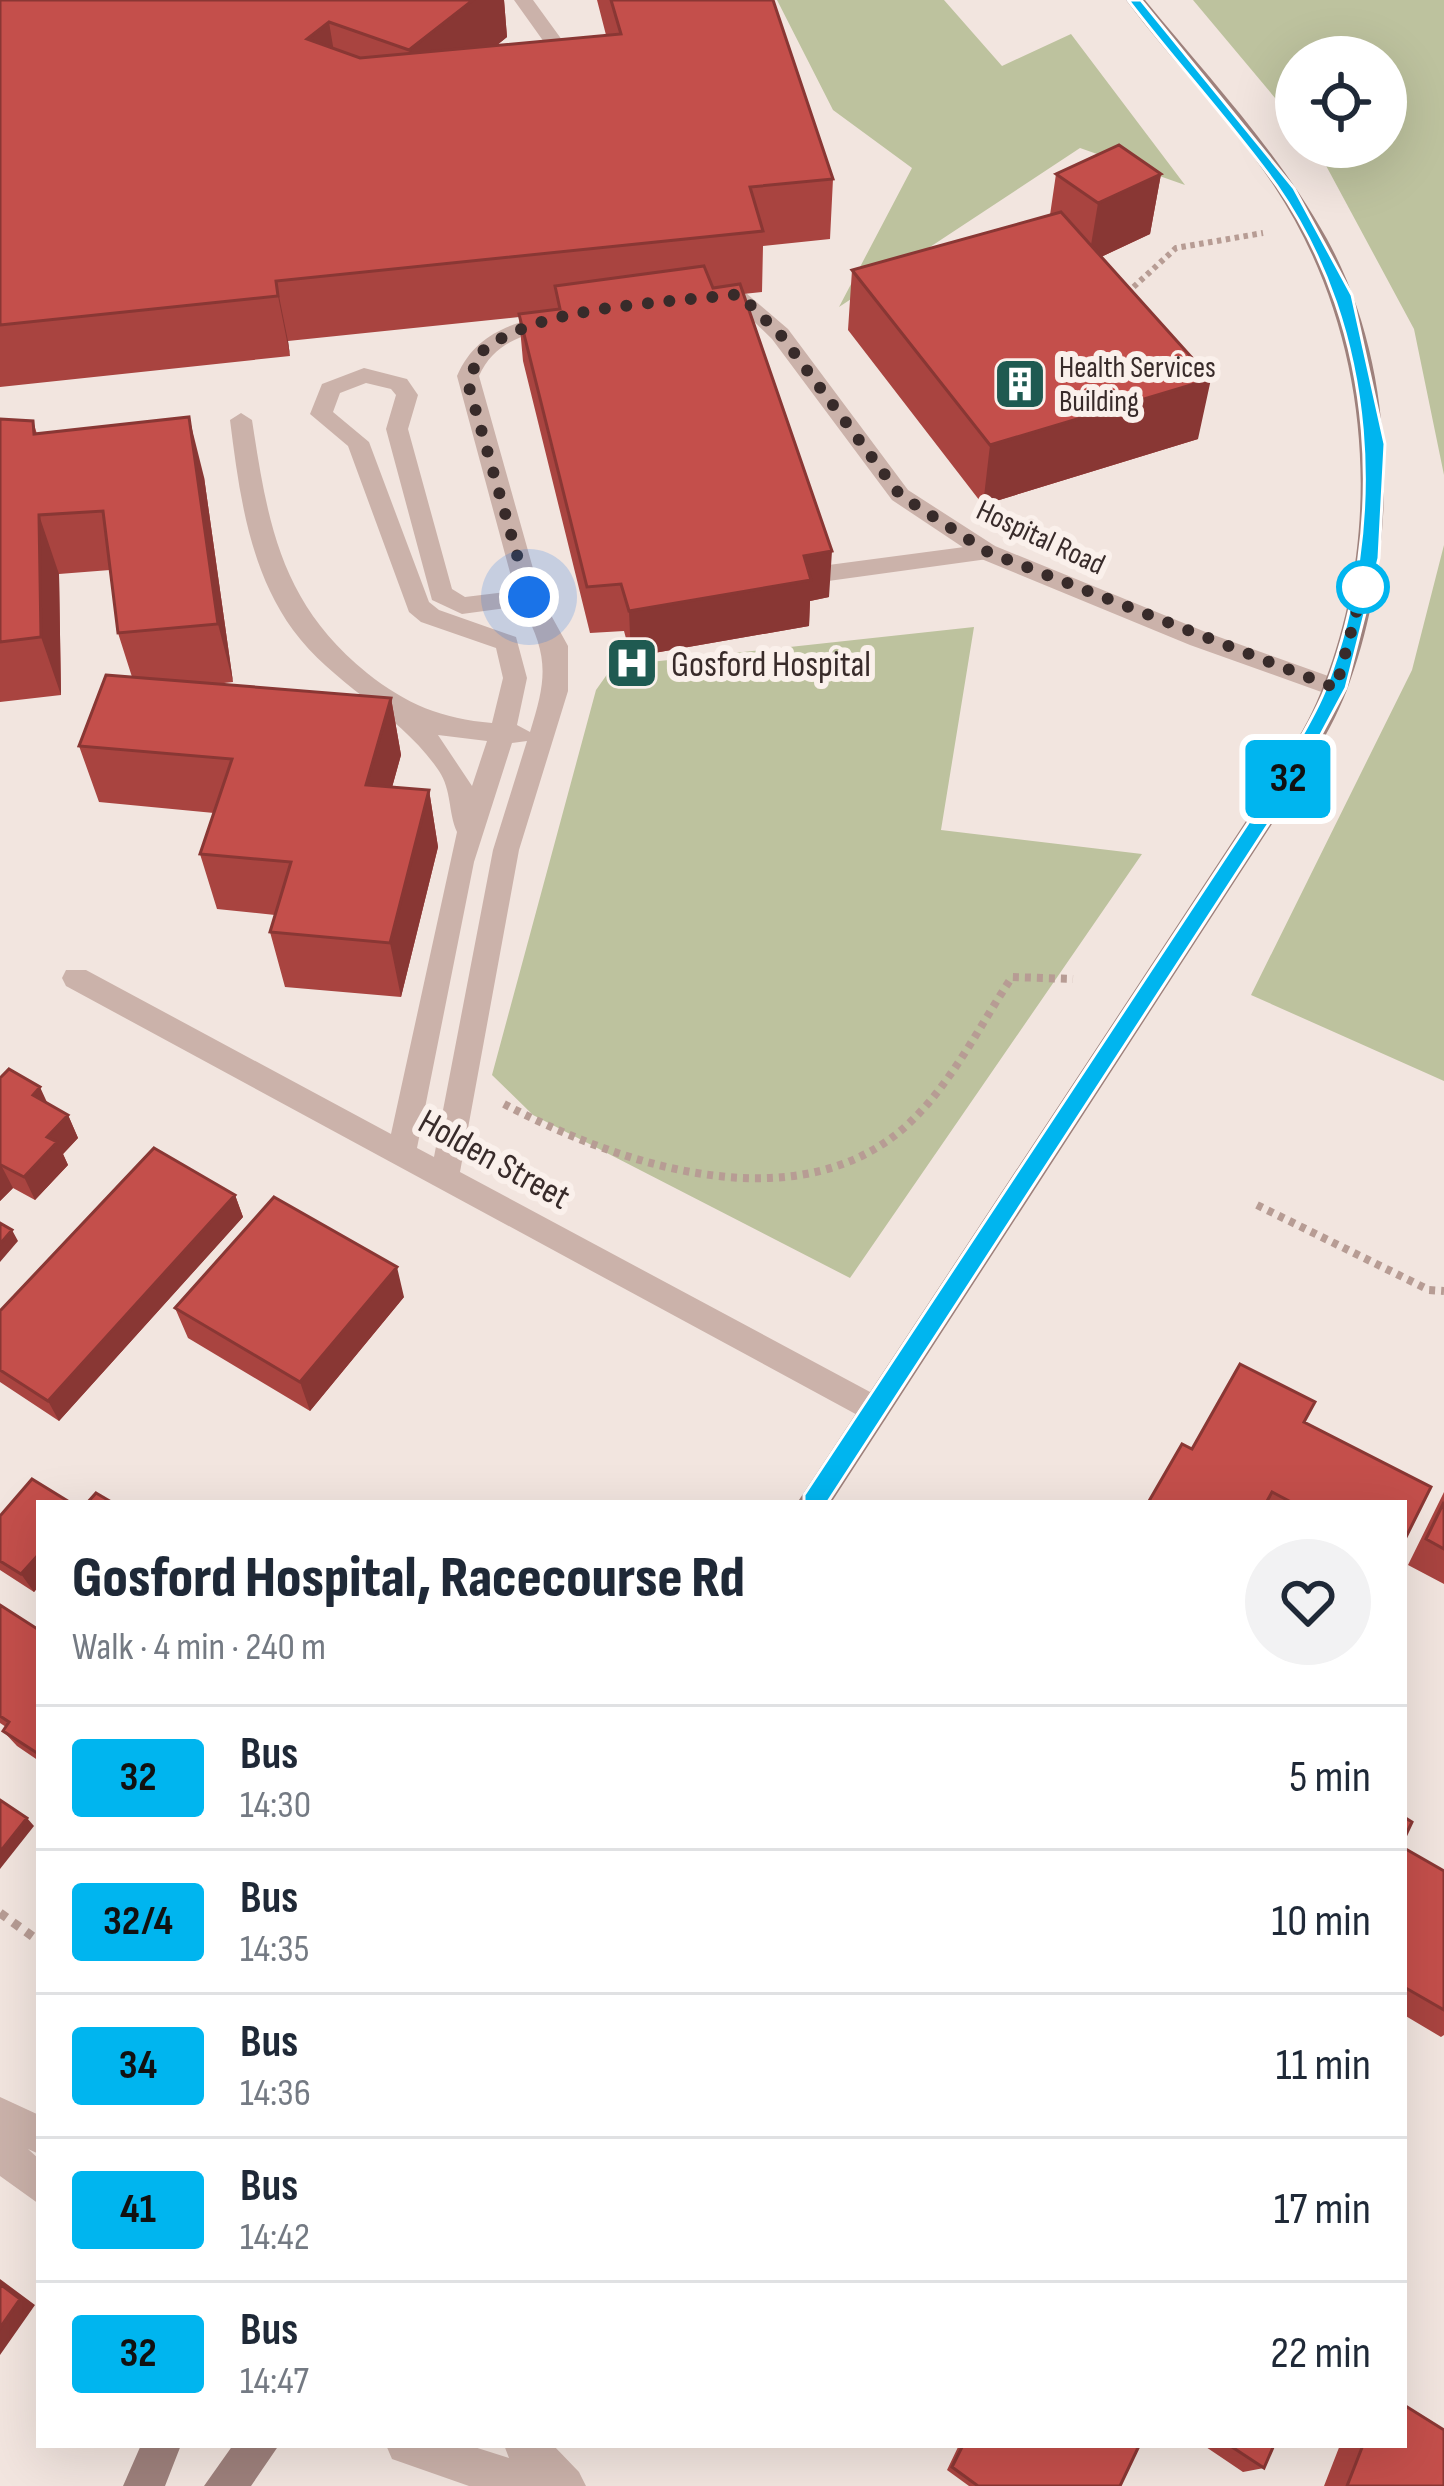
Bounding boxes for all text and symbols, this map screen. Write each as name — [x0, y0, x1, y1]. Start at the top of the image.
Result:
map controls — [1275, 36, 1407, 168]
button: locate — [1275, 36, 1407, 168]
place label: Health Services Building — [1059, 350, 1216, 420]
building icon: Health Services Building — [992, 356, 1048, 412]
street label: Hospital Road — [971, 493, 1110, 583]
unlabelled marker — [1338, 562, 1388, 612]
your location — [499, 567, 559, 627]
hospital icon: Gosford Hospital — [604, 635, 660, 691]
place label: Gosford Hospital — [671, 644, 871, 687]
line badge: 32 — [1234, 740, 1342, 818]
text: 32 — [1269, 753, 1307, 804]
street label: Holden Street — [411, 1101, 577, 1219]
button: heart — [1245, 1539, 1371, 1665]
text: Gosford Hospital, Racecourse Rd — [72, 1545, 745, 1613]
text: Walk · 4 min · 240 m — [72, 1624, 326, 1671]
text: Bus — [240, 1727, 298, 1782]
text: 5 min — [1289, 1750, 1371, 1805]
text: 32 — [119, 1752, 157, 1803]
text: 14:30 — [240, 1782, 311, 1829]
text: Bus — [240, 1871, 298, 1926]
text: 10 min — [1272, 1894, 1371, 1949]
text: 32/4 — [103, 1896, 173, 1947]
text: 14:35 — [240, 1926, 309, 1973]
text: Bus — [240, 2015, 298, 2070]
text: 11 min — [1276, 2038, 1371, 2093]
text: 34 — [119, 2040, 157, 2091]
text: 14:36 — [240, 2070, 311, 2117]
text: Bus — [240, 2159, 298, 2214]
text: 17 min — [1274, 2182, 1371, 2237]
text: 41 — [120, 2184, 156, 2235]
text: 14:42 — [240, 2214, 310, 2261]
text: Bus — [240, 2303, 298, 2358]
text: 22 min — [1270, 2326, 1371, 2381]
text: 32 — [119, 2328, 157, 2379]
text: 14:47 — [240, 2358, 309, 2405]

